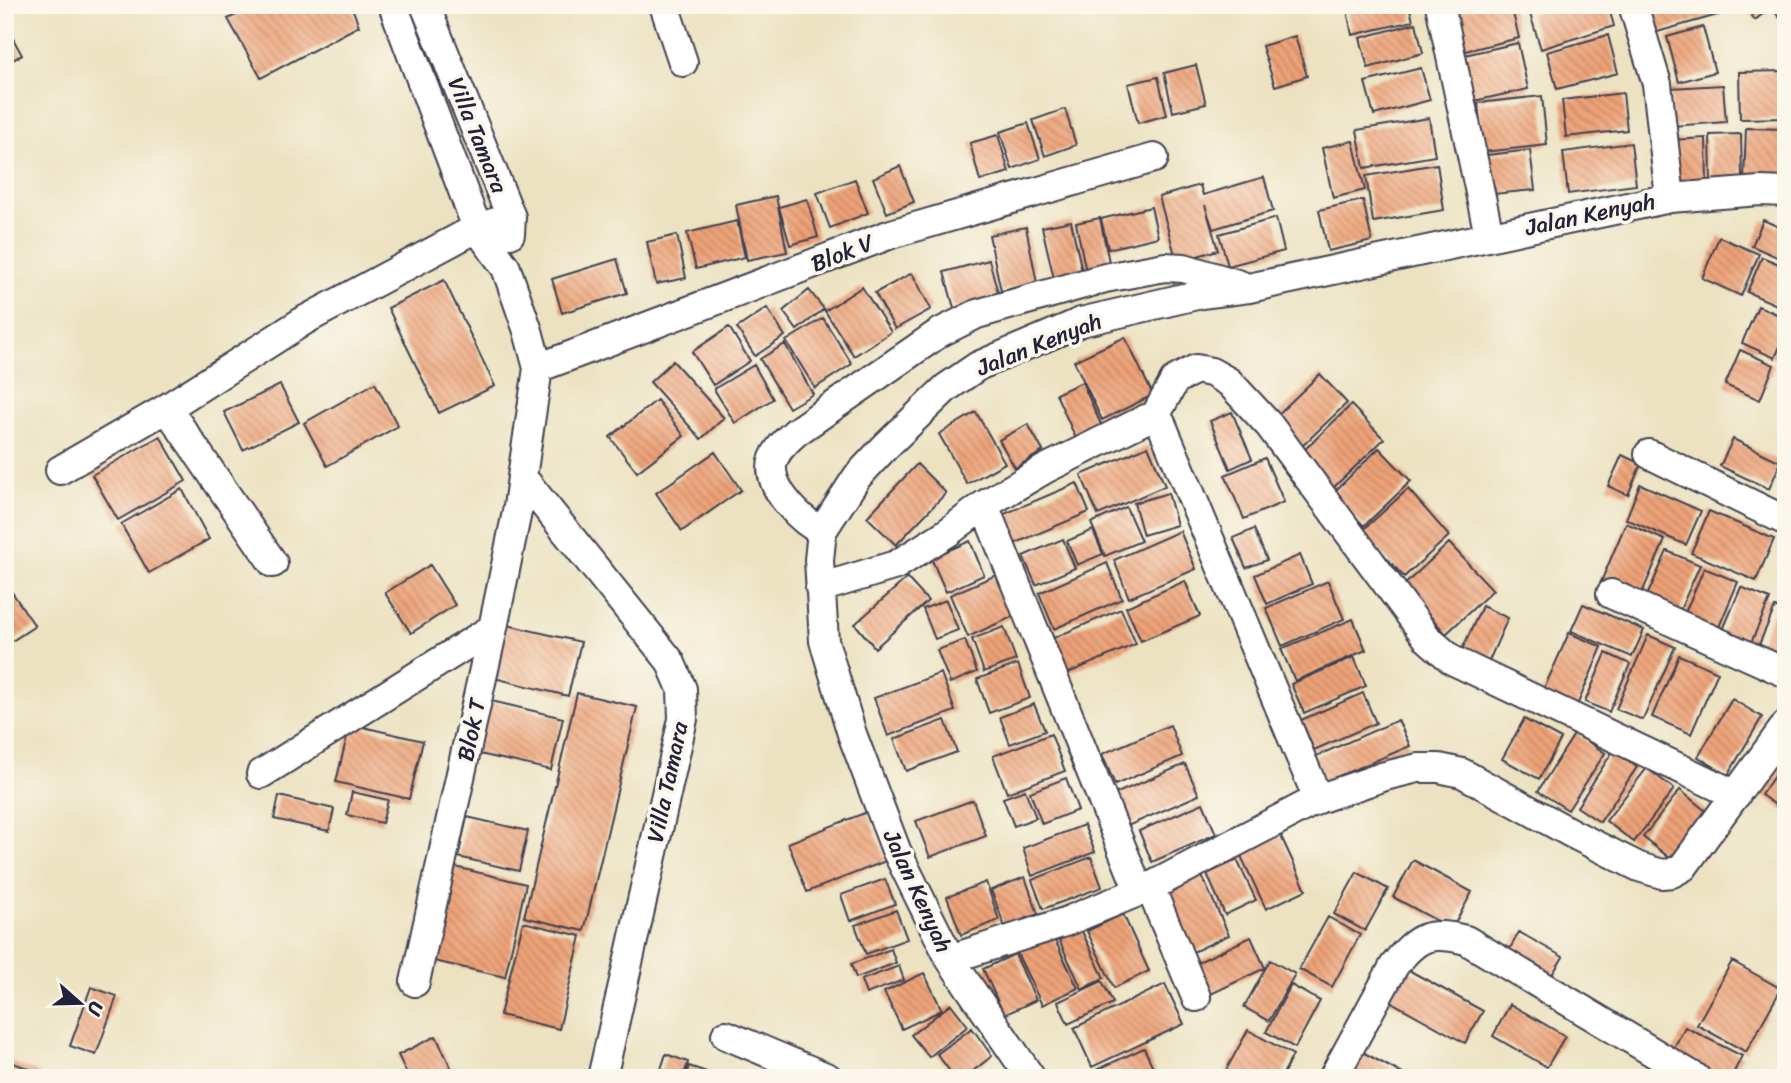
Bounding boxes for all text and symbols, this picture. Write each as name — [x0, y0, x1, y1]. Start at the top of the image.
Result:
street label: Villa Tamara — [436, 71, 520, 200]
street label: Jalan Kenyah — [1520, 181, 1659, 248]
street label: Blok V — [805, 222, 881, 284]
street label: Jalan Kenyah — [969, 301, 1108, 389]
street label: Blok T — [445, 693, 498, 765]
street label: Villa Tamara — [635, 717, 700, 846]
street label: Jalan Kenyah — [871, 822, 964, 960]
north arrow — [46, 968, 116, 1038]
text: U — [77, 997, 113, 1022]

